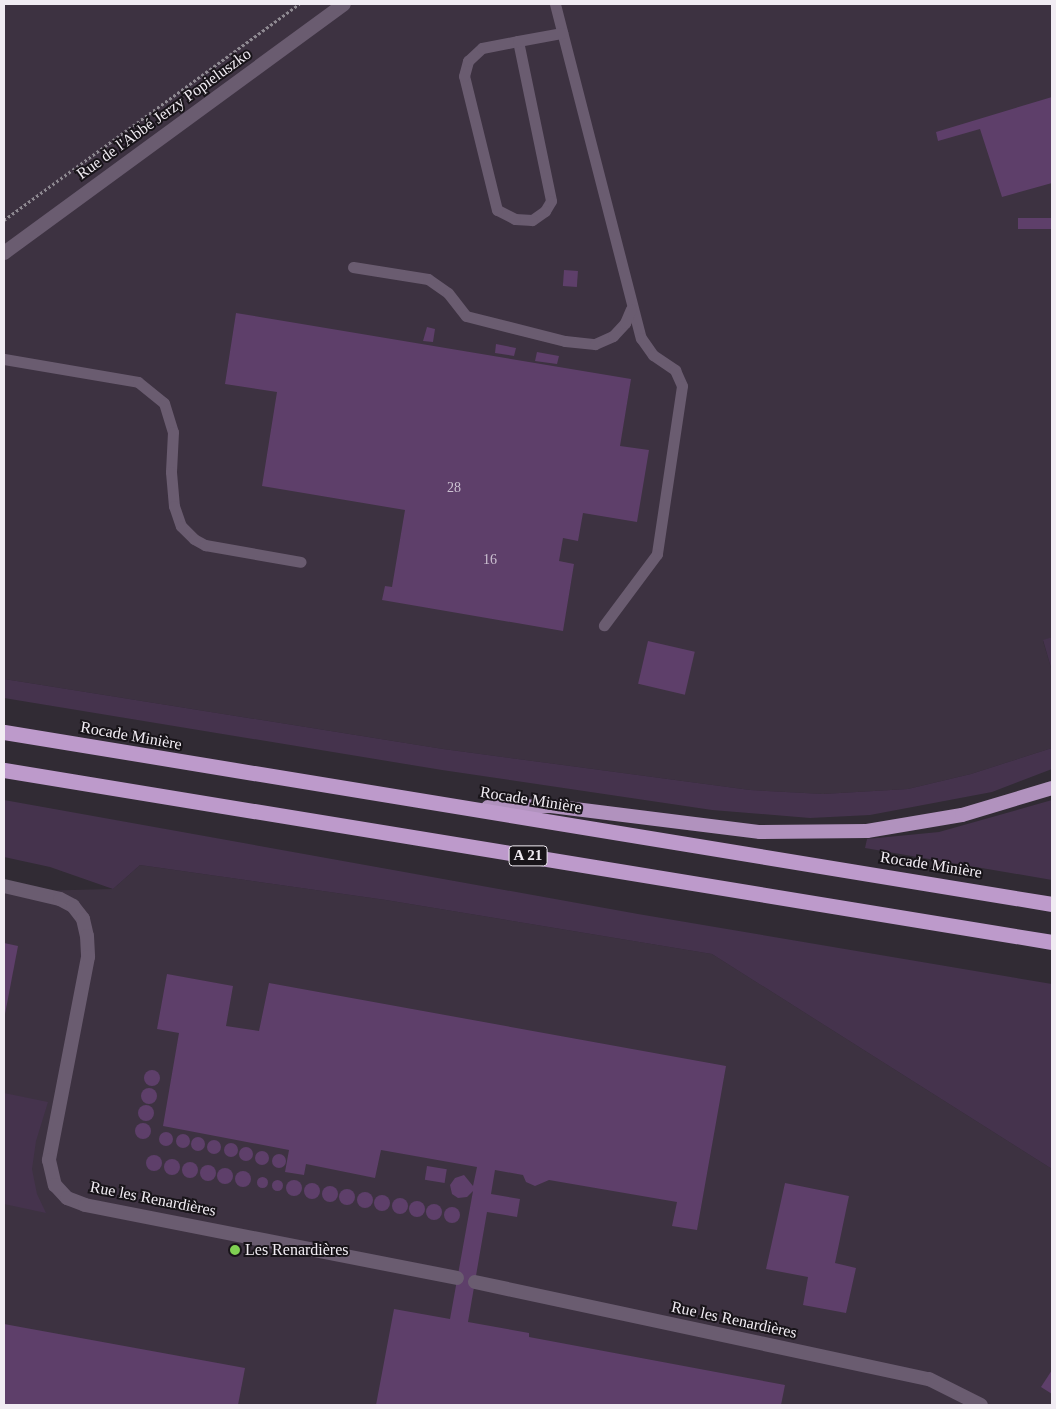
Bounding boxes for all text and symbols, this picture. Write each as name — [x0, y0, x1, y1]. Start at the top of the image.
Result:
street label: Rue de l'Abbé Jerzy Popieluszko — [73, 44, 255, 184]
house number: 28 — [447, 480, 461, 496]
house number: 16 — [483, 552, 497, 568]
street label: Rocade Minière — [79, 718, 183, 754]
street label: Rocade Minière — [479, 782, 583, 818]
road number: A 21 — [508, 844, 548, 868]
street label: Rocade Minière — [879, 847, 983, 883]
street label: Rue les Renardières — [88, 1177, 218, 1221]
place label: Les Renardières — [245, 1240, 349, 1260]
marker: Les Renardières — [229, 1244, 241, 1256]
street label: Rue les Renardières — [669, 1297, 799, 1343]

